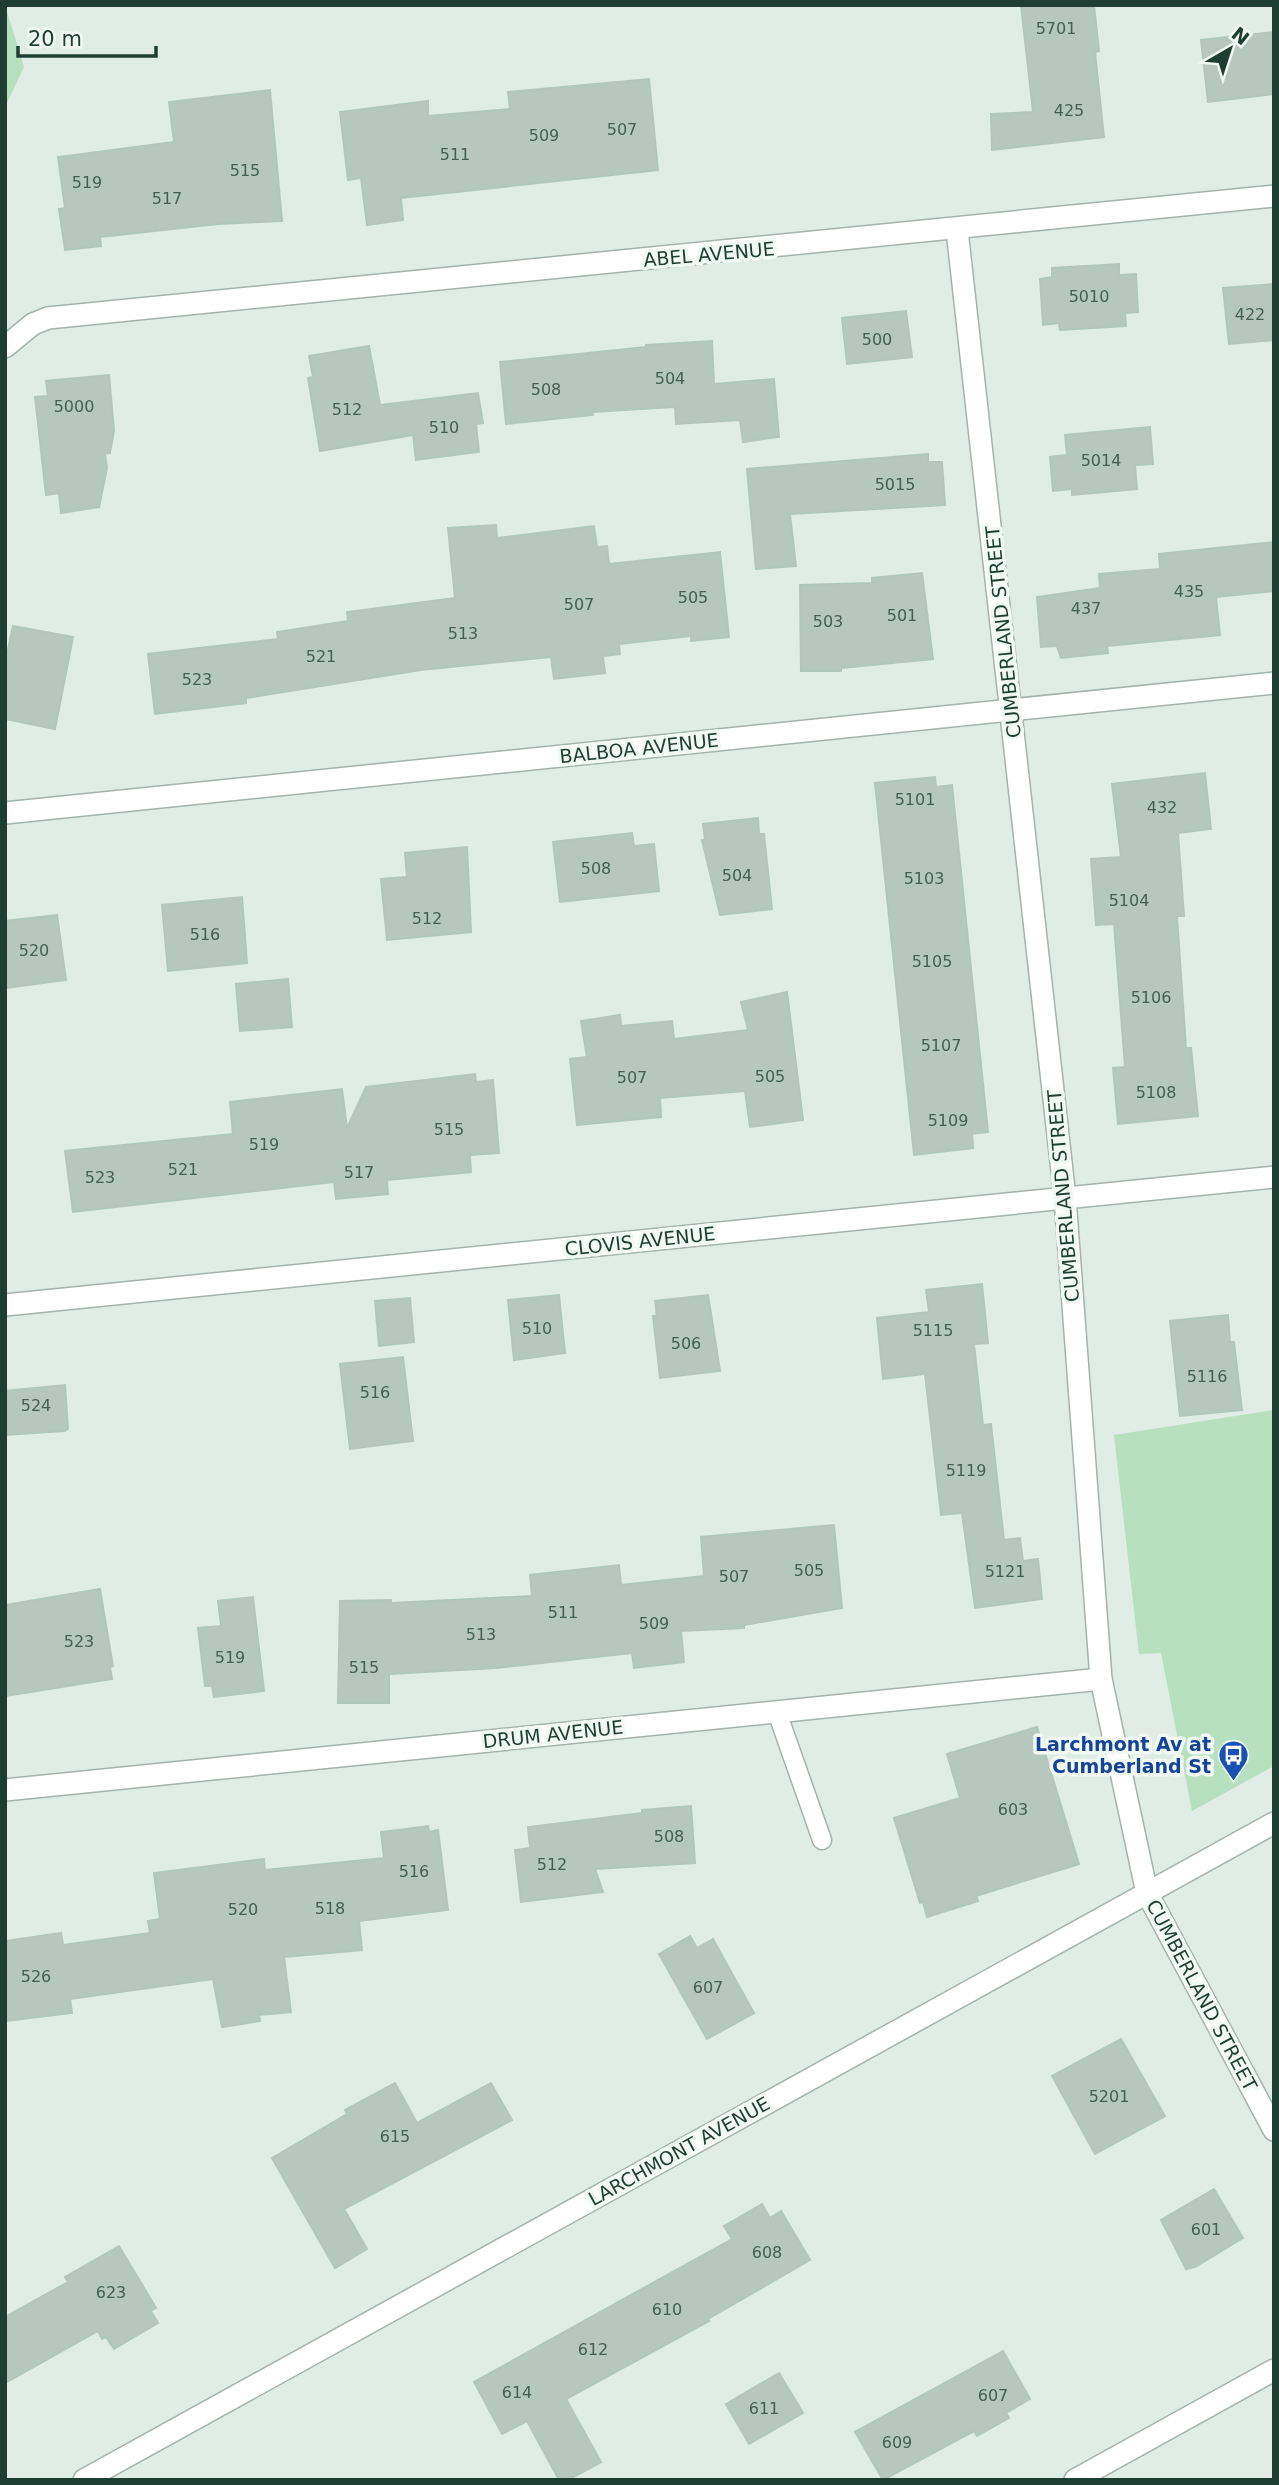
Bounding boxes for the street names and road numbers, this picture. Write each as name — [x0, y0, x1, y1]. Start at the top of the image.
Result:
street label: ABEL AVENUE — [643, 237, 775, 271]
street label: CUMBERLAND STREET — [981, 524, 1025, 739]
street label: BALBOA AVENUE — [558, 729, 720, 767]
street label: CUMBERLAND STREET — [1043, 1088, 1083, 1303]
street label: CLOVIS AVENUE — [564, 1222, 716, 1260]
street label: DRUM AVENUE — [482, 1716, 624, 1752]
street label: CUMBERLAND STREET — [1142, 1896, 1262, 2095]
street label: LARCHMONT AVENUE — [584, 2092, 774, 2210]

